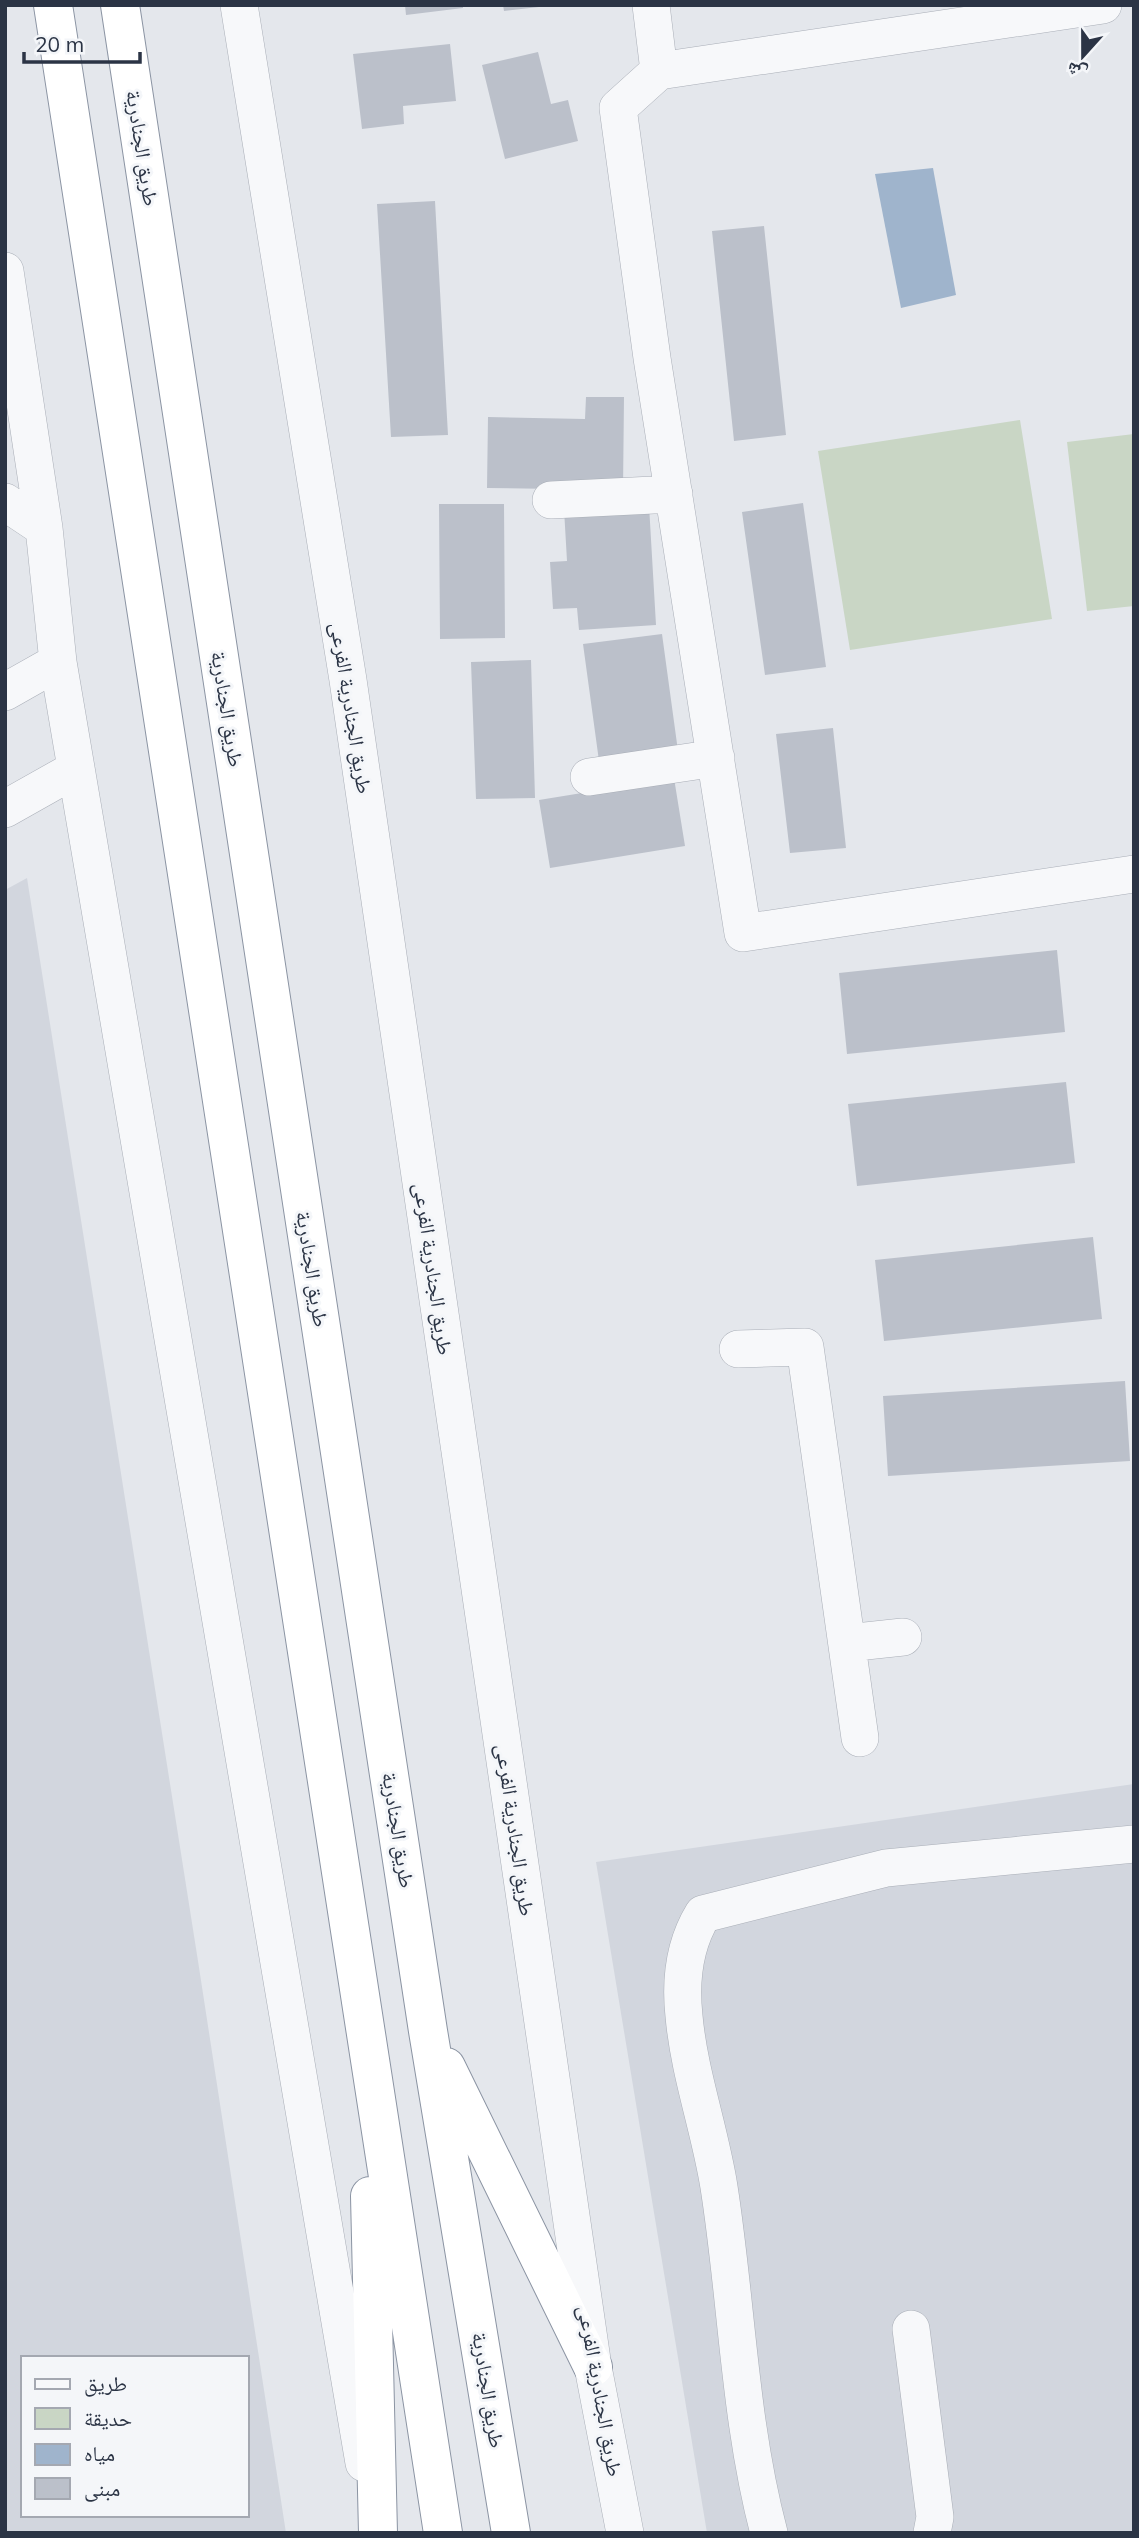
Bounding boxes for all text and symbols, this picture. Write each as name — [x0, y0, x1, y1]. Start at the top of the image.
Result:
scale bar — [24, 21, 140, 65]
north arrow — [1048, 21, 1118, 91]
text: 20 m — [35, 31, 84, 57]
text: ش — [1063, 57, 1091, 87]
street label: طريق الجنادرية — [120, 88, 165, 208]
street label: طريق الجنادرية الفرعى — [325, 620, 378, 796]
street label: طريق الجنادرية — [205, 649, 250, 769]
street label: طريق الجنادرية الفرعى — [408, 1181, 459, 1357]
street label: طريق الجنادرية — [290, 1209, 335, 1329]
street label: طريق الجنادرية الفرعى — [490, 1742, 541, 1918]
street label: طريق الجنادرية — [376, 1770, 421, 1890]
street label: طريق الجنادرية الفرعى — [572, 2303, 629, 2479]
street label: طريق الجنادرية — [466, 2330, 511, 2450]
legend — [21, 2356, 248, 2517]
text: طريق — [84, 2370, 127, 2397]
text: حديقة — [84, 2405, 132, 2431]
text: مياه — [84, 2440, 115, 2466]
text: مبنى — [84, 2475, 120, 2502]

